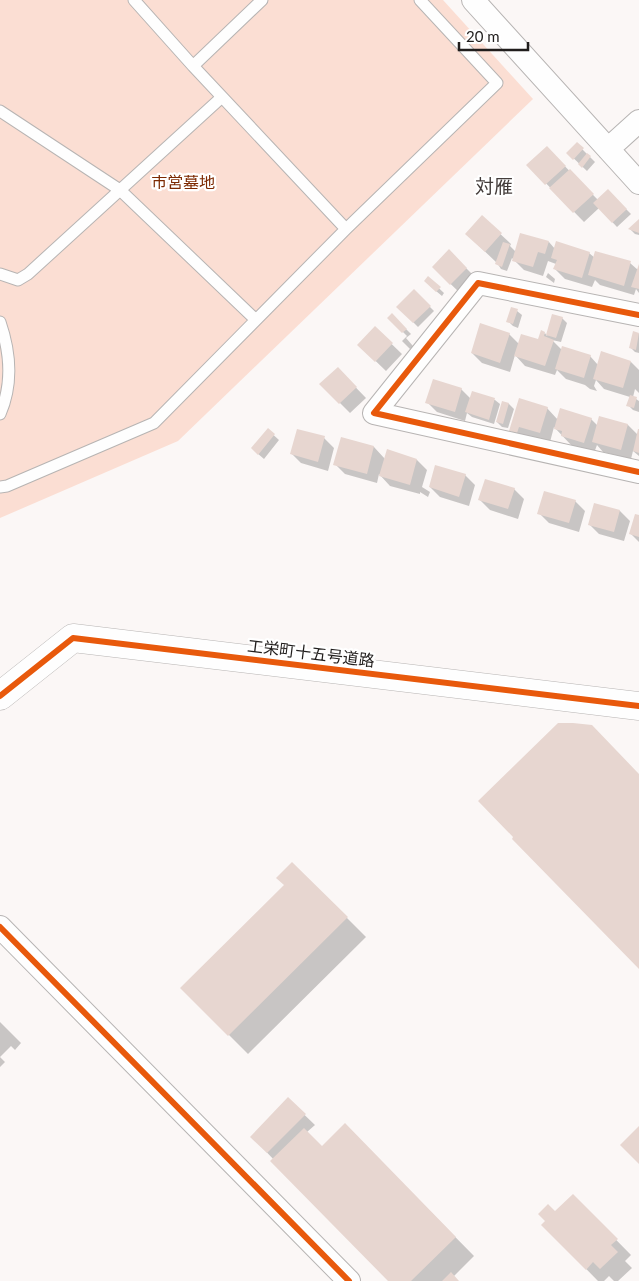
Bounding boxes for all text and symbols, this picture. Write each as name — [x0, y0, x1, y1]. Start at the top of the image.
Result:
scale bar — [459, 20, 528, 52]
text: 20 m — [466, 27, 500, 45]
park label: 市営墓地 — [151, 172, 215, 191]
district label: 対雁 — [475, 174, 513, 197]
street label: 工栄町十五号道路 — [246, 635, 376, 670]

